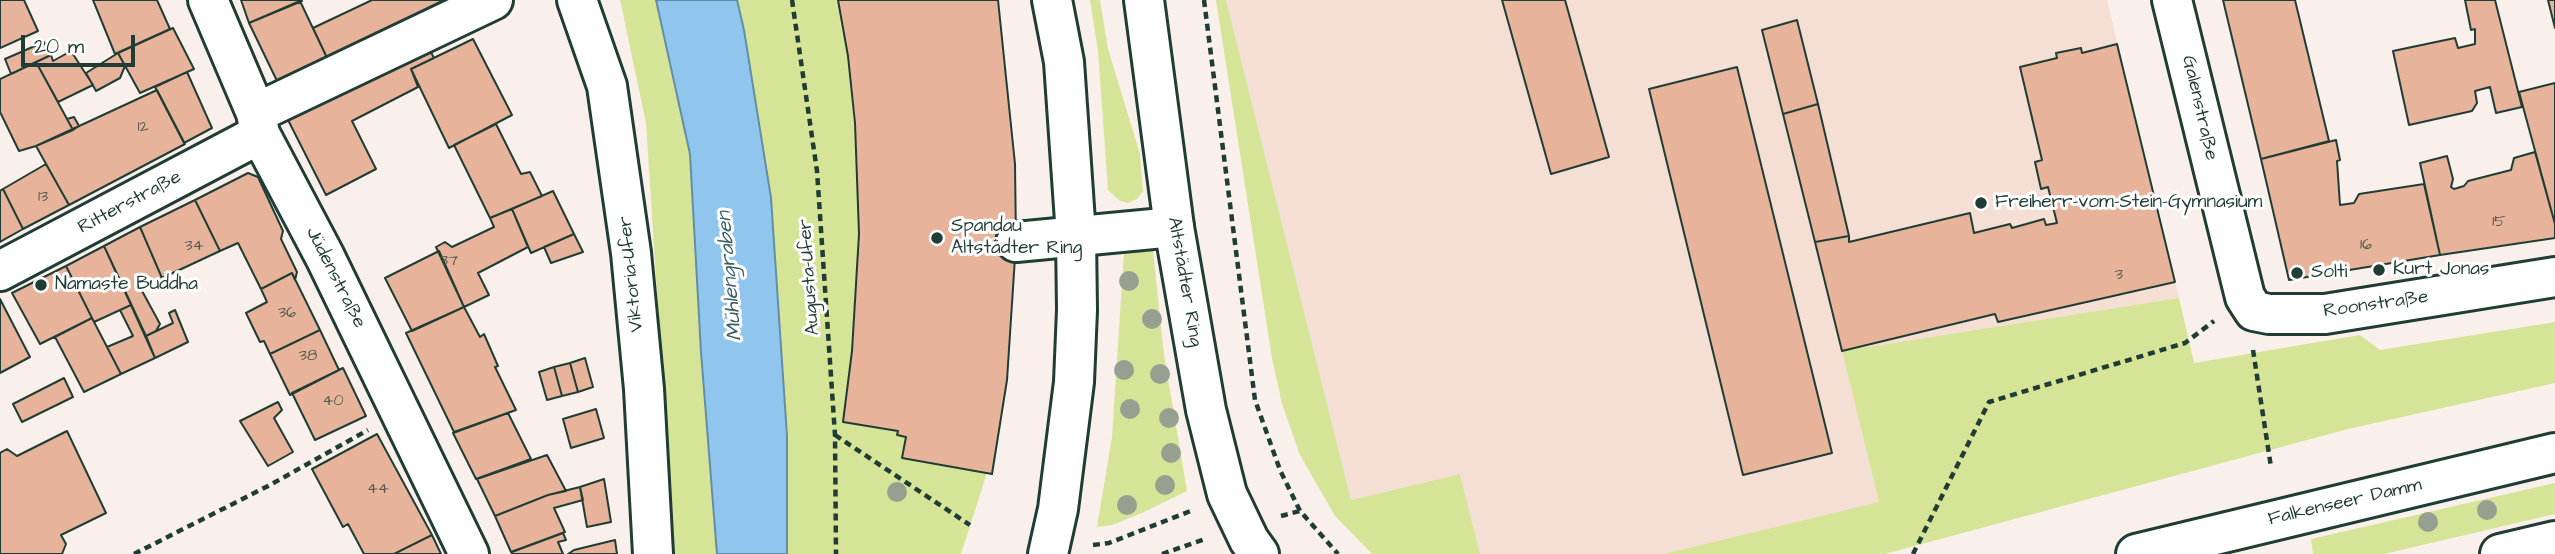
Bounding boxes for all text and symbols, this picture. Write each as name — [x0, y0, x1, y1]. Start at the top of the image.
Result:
scale bar — [24, 21, 138, 65]
text: 20 m — [34, 32, 84, 61]
street label: Galenstraße — [2176, 53, 2222, 163]
house number: 12 — [137, 118, 149, 138]
street label: Ritterstraße — [74, 166, 186, 240]
house number: 13 — [38, 188, 48, 208]
place label: Freiherr-vom-Stein-Gymnasium — [1995, 192, 2262, 214]
marker: Freiherr-vom-Stein-Gymnasium — [1973, 195, 1989, 211]
water label: Mühlengraben — [713, 210, 749, 342]
house number: 15 — [2492, 213, 2506, 233]
street label: Viktoria-Ufer — [615, 215, 649, 333]
street label: Altstädter Ring — [1161, 215, 1207, 349]
place label: Spandau Altstädter Ring — [951, 216, 1082, 260]
street label: Augusta-Ufer — [795, 218, 825, 336]
street label: Jüdenstraße — [300, 224, 370, 332]
marker: Spandau Altstädter Ring — [929, 230, 945, 246]
house number: 16 — [2360, 236, 2372, 256]
house number: 34 — [184, 237, 204, 257]
house number: 37 — [440, 252, 458, 272]
place label: Kurt Jonas — [2393, 259, 2489, 281]
place label: Solti — [2311, 262, 2347, 284]
marker: Kurt Jonas — [2371, 262, 2387, 278]
marker: Solti — [2289, 265, 2305, 281]
house number: 3 — [2115, 266, 2123, 286]
place label: Namaste Buddha — [55, 274, 198, 296]
marker: Namaste Buddha — [33, 277, 49, 293]
street label: Roonstraße — [2322, 286, 2430, 324]
house number: 36 — [278, 304, 296, 324]
house number: 38 — [299, 347, 317, 367]
house number: 40 — [323, 392, 343, 412]
street label: Falkenseer Damm — [2266, 474, 2424, 532]
house number: 44 — [367, 480, 389, 500]

